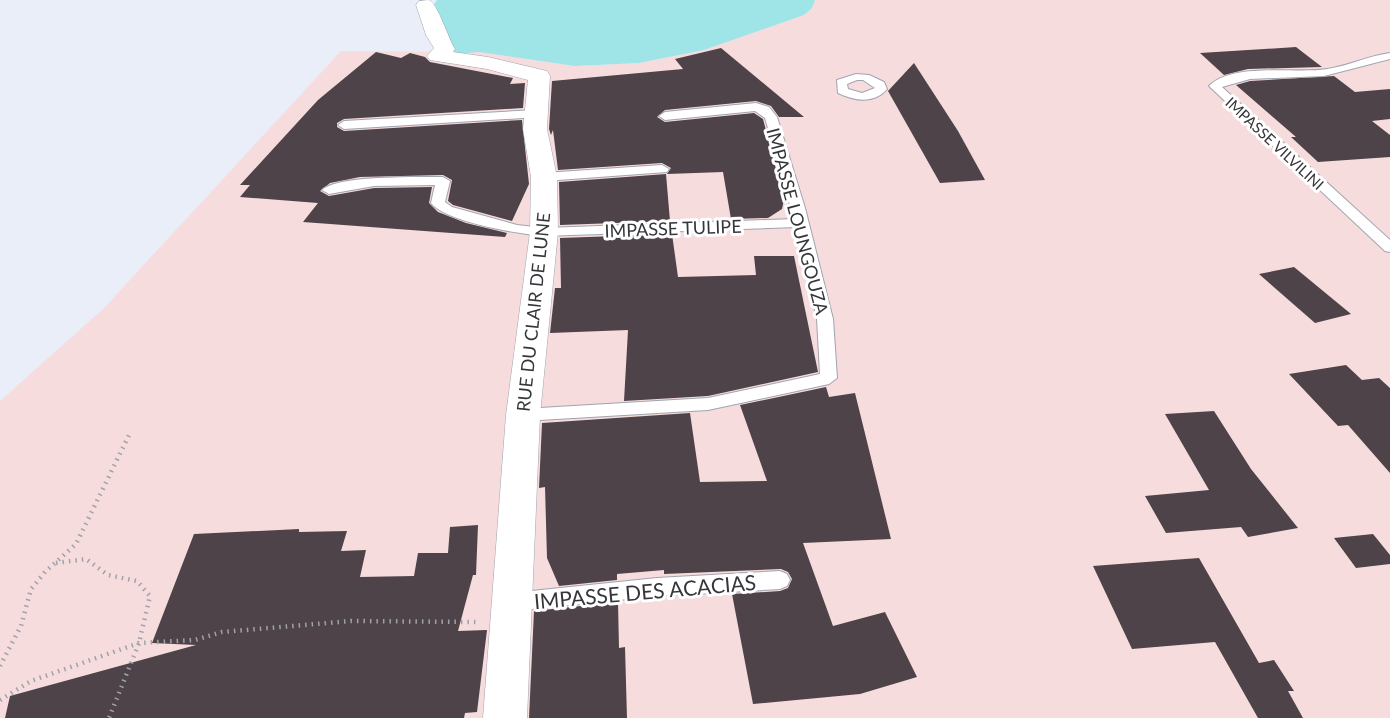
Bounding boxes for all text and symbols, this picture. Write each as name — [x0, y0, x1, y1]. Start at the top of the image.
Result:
street label: IMPASSE VILVILINI — [1222, 93, 1328, 193]
street label: IMPASSE LOUNGOUZA — [762, 125, 834, 317]
street label: RUE DU CLAIR DE LUNE — [512, 211, 554, 413]
street label: IMPASSE TULIPE — [604, 215, 742, 241]
street label: IMPASSE DES ACACIAS — [533, 569, 757, 613]

